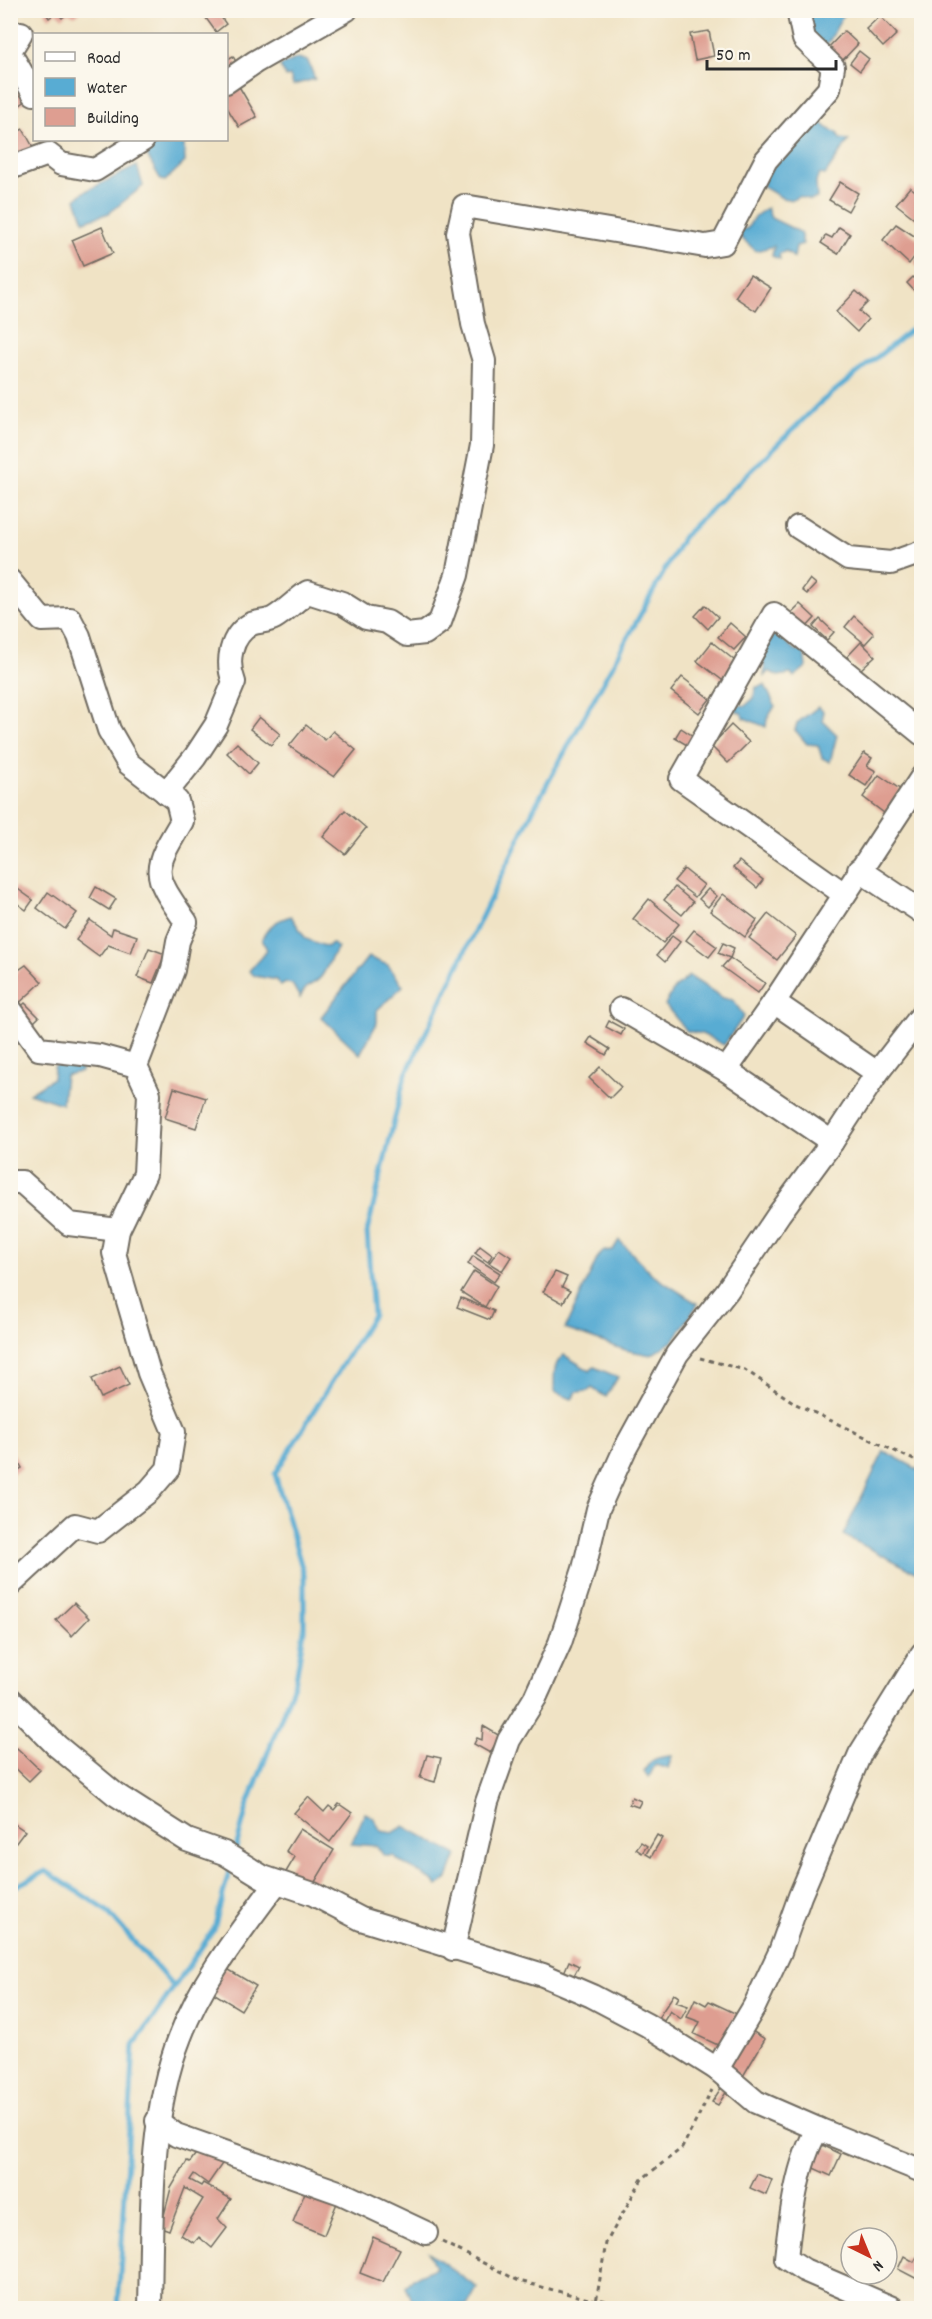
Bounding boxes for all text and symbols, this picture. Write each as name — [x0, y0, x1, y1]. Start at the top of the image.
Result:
legend — [33, 33, 228, 141]
scale bar — [707, 33, 836, 71]
text: 50 m — [716, 44, 751, 69]
text: Road — [87, 47, 121, 72]
text: Water — [87, 77, 127, 102]
text: Building — [87, 107, 139, 132]
north arrow — [839, 2226, 899, 2286]
text: N — [867, 2254, 888, 2276]

